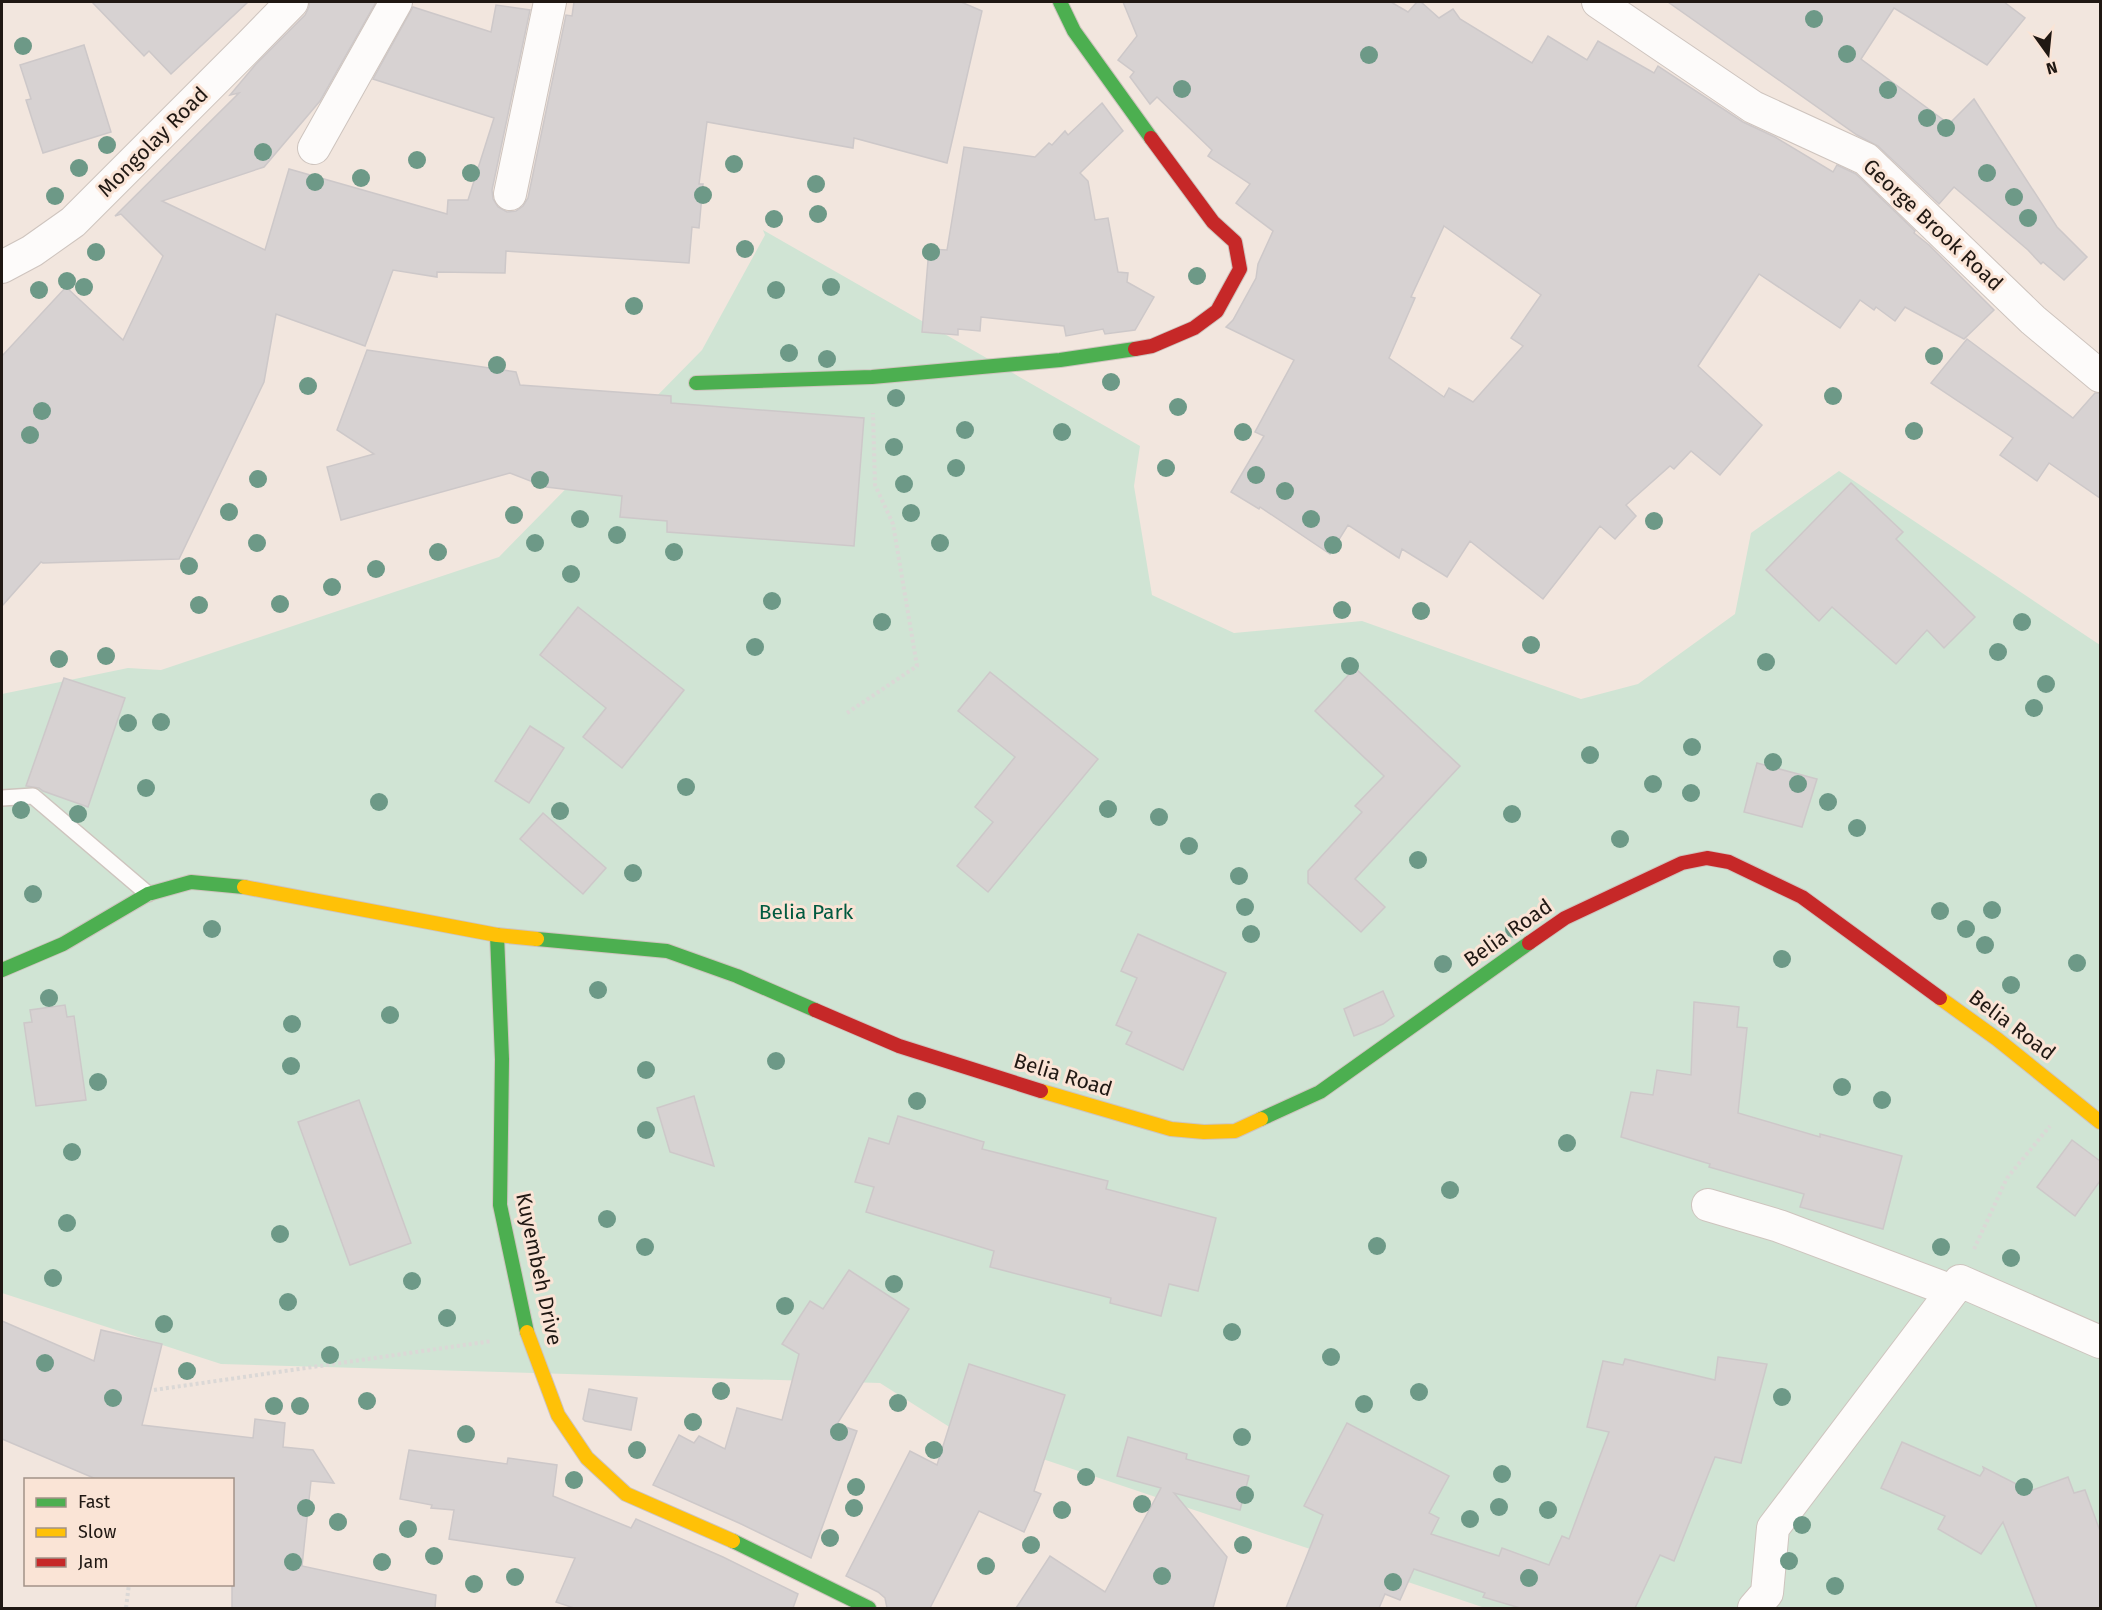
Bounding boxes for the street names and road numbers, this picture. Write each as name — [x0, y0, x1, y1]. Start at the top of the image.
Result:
street label: Mongolay Road — [92, 81, 214, 203]
street label: George Brook Road — [1858, 153, 2008, 297]
street label: Belia Road — [1459, 893, 1557, 973]
street label: Belia Road — [1964, 984, 2060, 1066]
street label: Belia Road — [1011, 1048, 1115, 1102]
street label: Kuyembeh Drive — [510, 1190, 568, 1348]

